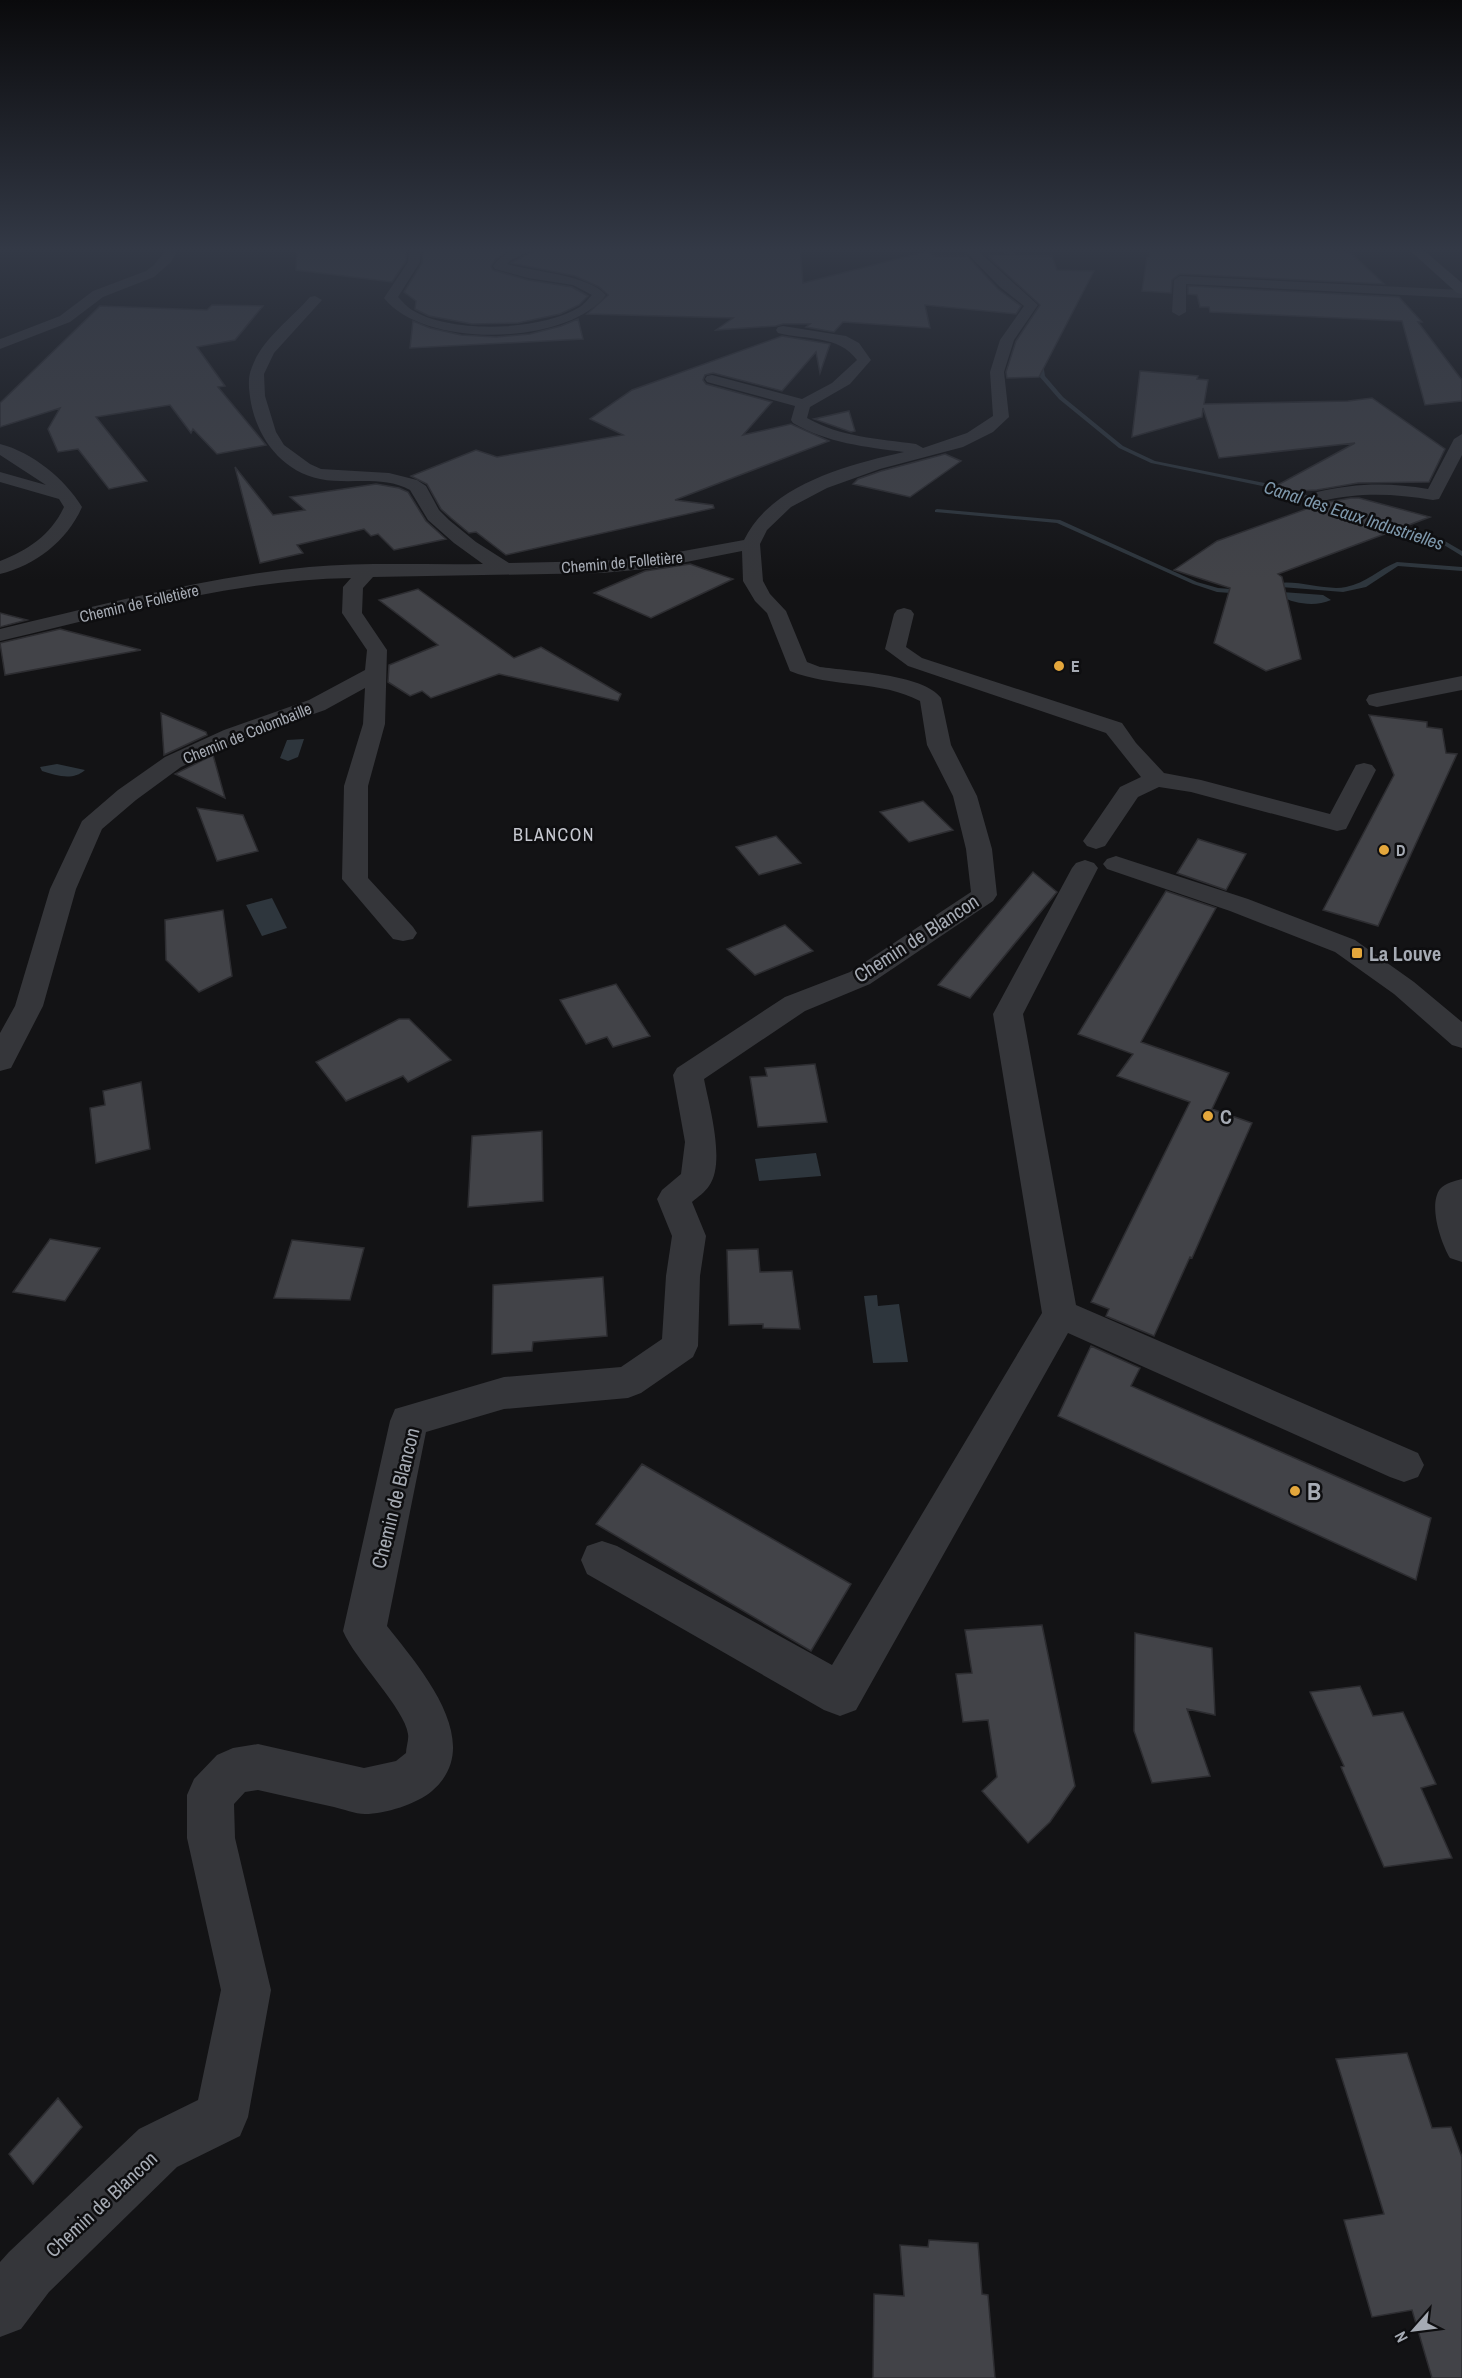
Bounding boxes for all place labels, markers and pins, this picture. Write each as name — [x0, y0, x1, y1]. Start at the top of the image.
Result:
place label: E — [1071, 655, 1080, 677]
marker: E — [1052, 659, 1066, 673]
place label: D — [1396, 839, 1405, 861]
marker: D — [1377, 843, 1391, 857]
place label: La Louve — [1369, 940, 1441, 967]
marker: La Louve — [1350, 946, 1364, 960]
place label: C — [1220, 1103, 1232, 1130]
marker: C — [1201, 1109, 1215, 1123]
place label: B — [1307, 1475, 1321, 1507]
marker: B — [1288, 1484, 1302, 1498]

